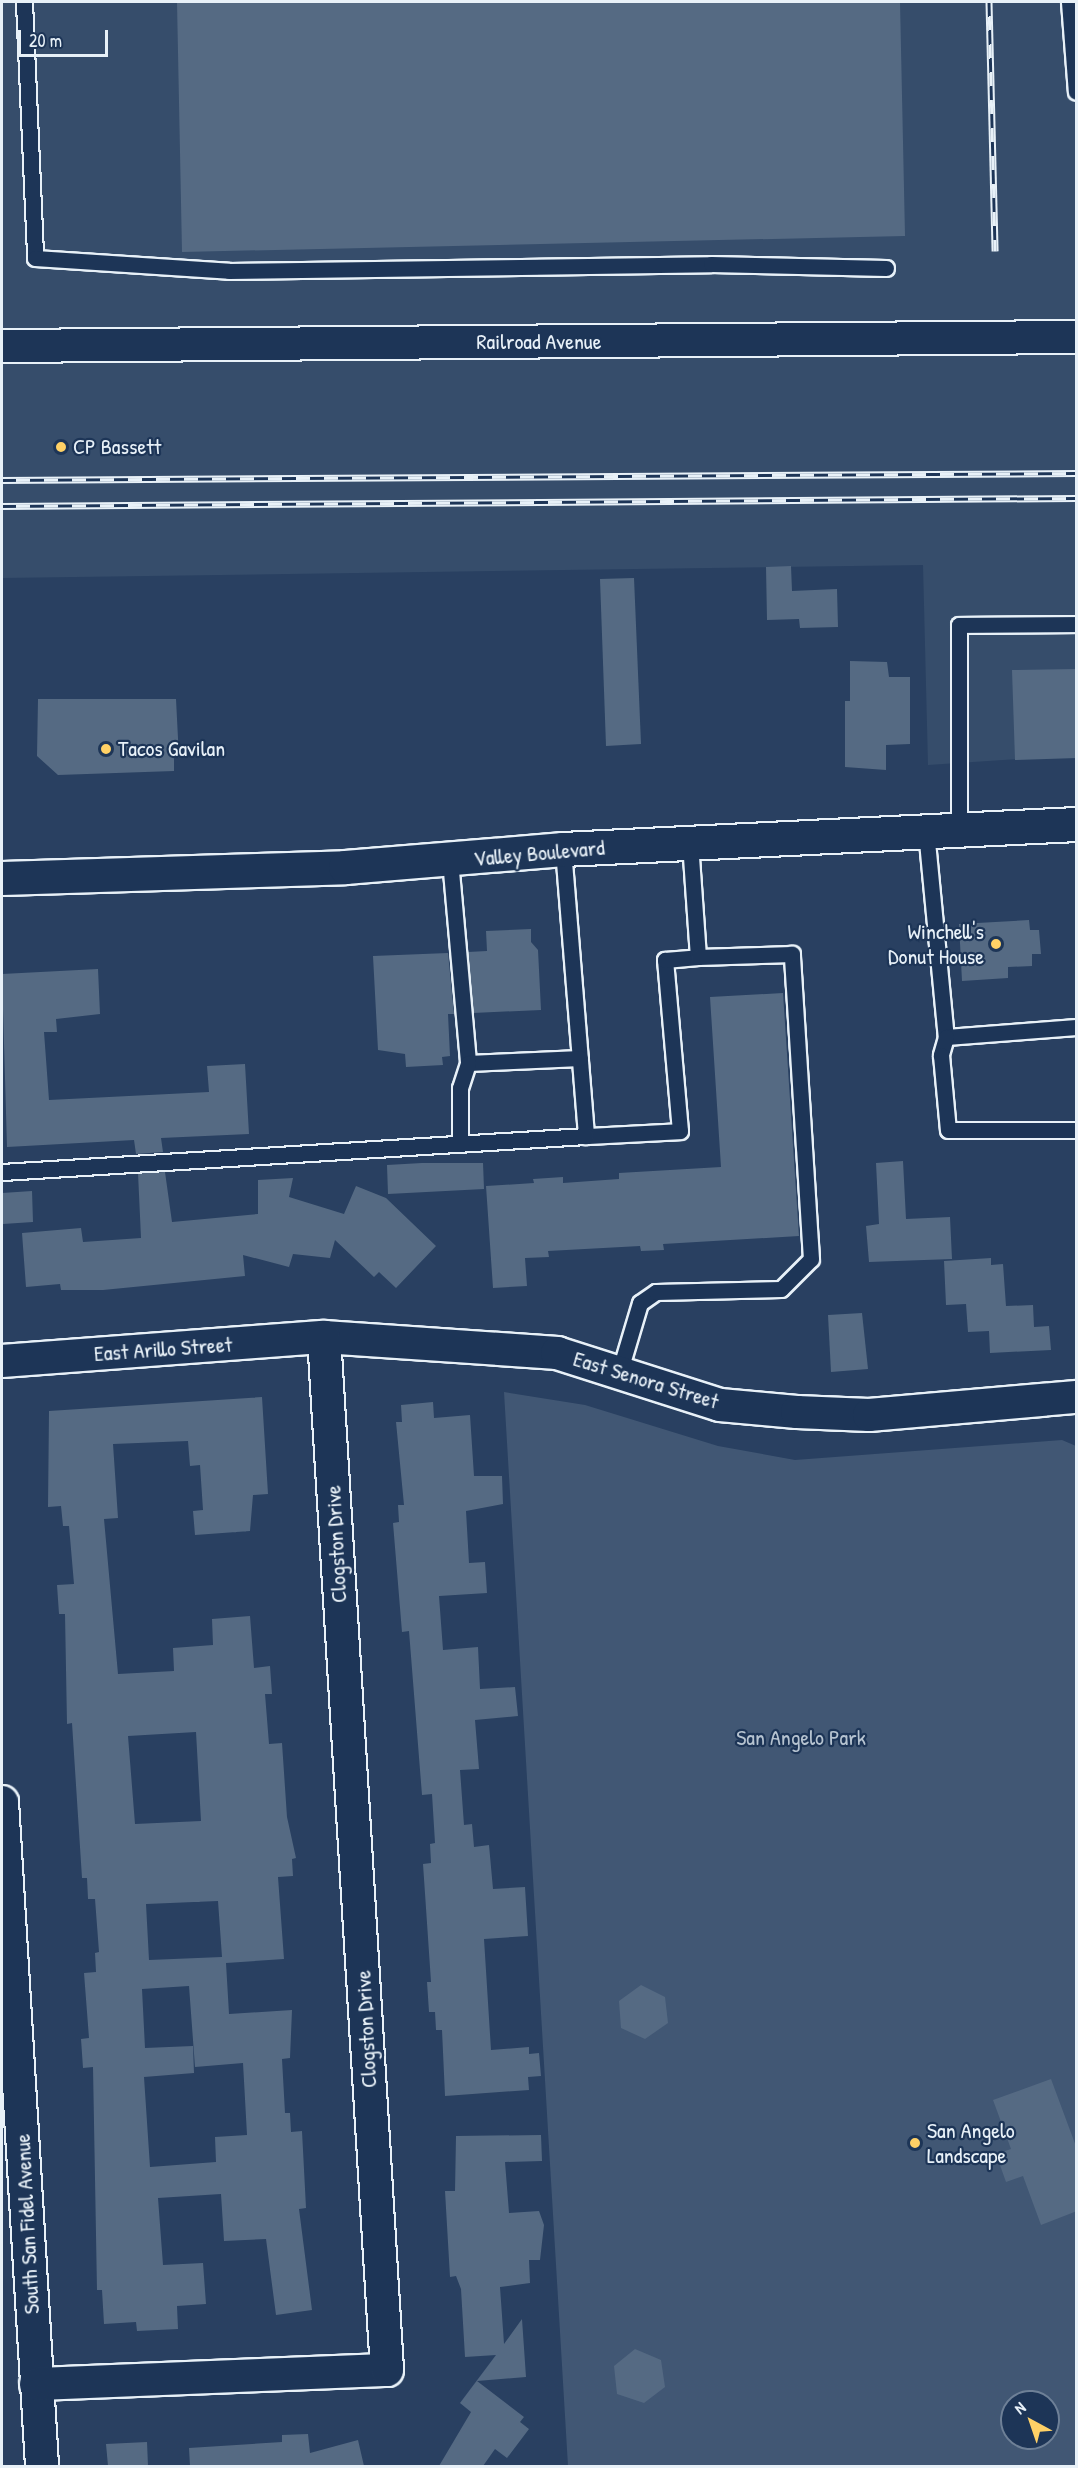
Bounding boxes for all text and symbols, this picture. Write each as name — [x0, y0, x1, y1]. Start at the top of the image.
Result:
scale bar — [21, 18, 111, 56]
text: 20 m — [29, 28, 62, 53]
street label: Railroad Avenue — [477, 329, 601, 355]
place label: CP Bassett — [73, 434, 161, 460]
marker: CP Bassett — [54, 440, 68, 454]
place label: Tacos Gavilan — [118, 736, 225, 762]
marker: Tacos Gavilan — [99, 742, 113, 756]
street label: Valley Boulevard — [472, 834, 606, 872]
place label: Winchell's Donut House — [888, 918, 984, 969]
marker: Winchell's Donut House — [989, 937, 1003, 951]
street label: East Arillo Street — [93, 1331, 233, 1367]
street label: East Senora Street — [570, 1345, 722, 1415]
street label: Clogston Drive — [320, 1484, 352, 1604]
park label: San Angelo Park — [736, 1725, 866, 1751]
street label: Clogston Drive — [350, 1969, 382, 2089]
place label: San Angelo Landscape — [927, 2117, 1015, 2168]
street label: South San Fidel Avenue — [9, 2133, 45, 2315]
marker: San Angelo Landscape — [908, 2136, 922, 2150]
north arrow — [1000, 2390, 1060, 2450]
text: N — [1009, 2397, 1030, 2419]

